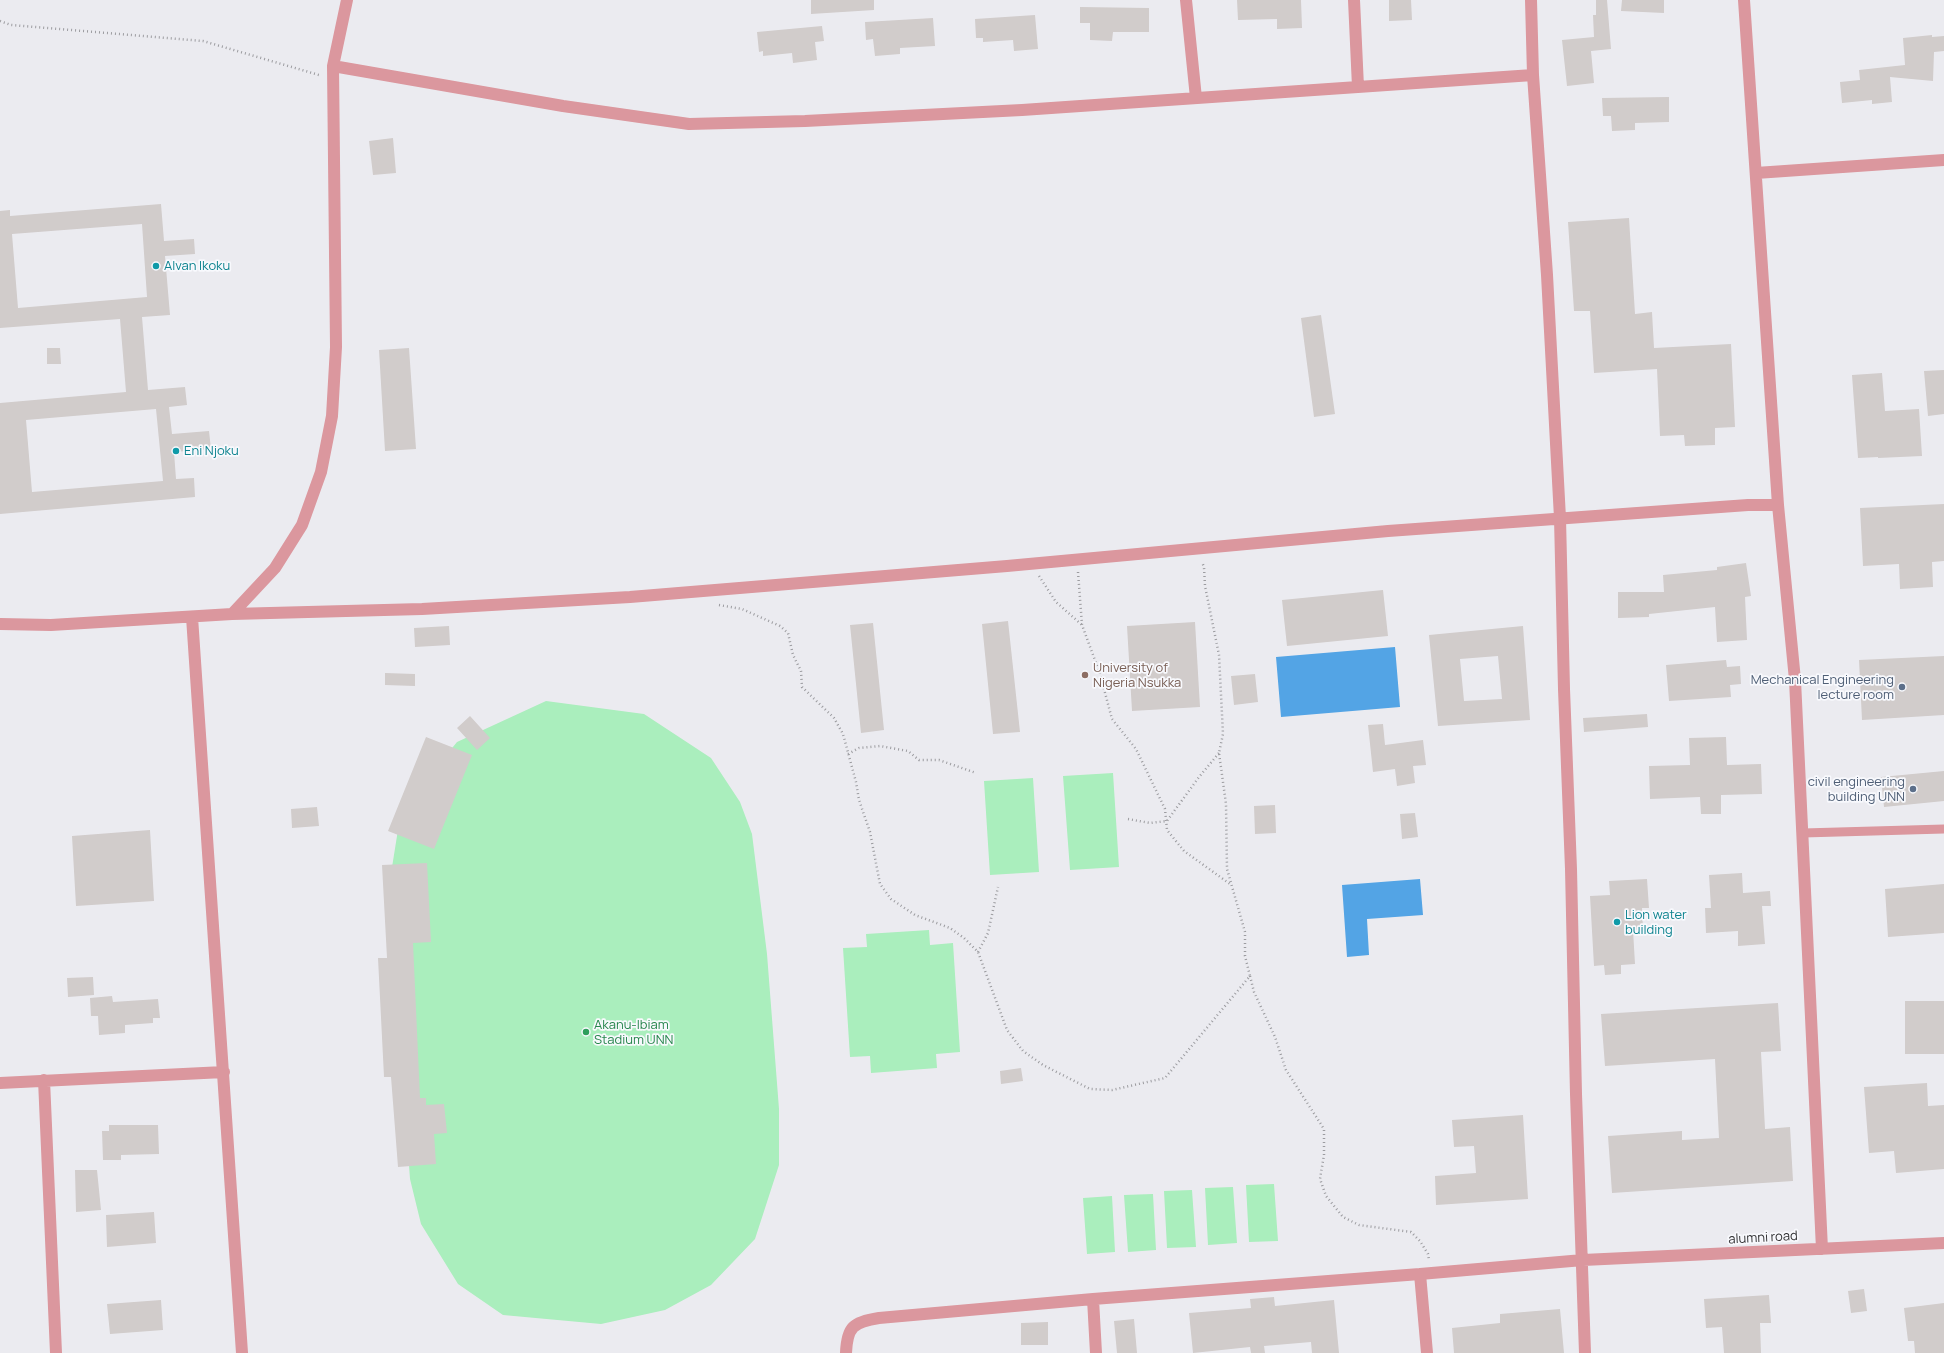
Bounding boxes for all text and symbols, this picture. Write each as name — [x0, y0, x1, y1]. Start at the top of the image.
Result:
place label: Alvan Ikoku — [164, 258, 230, 274]
marker: Alvan Ikoku — [151, 261, 161, 271]
place label: Eni Njoku — [184, 443, 239, 459]
marker: Eni Njoku — [171, 446, 181, 456]
place label: University of Nigeria Nsukka — [1093, 660, 1181, 691]
marker: University of Nigeria Nsukka — [1080, 670, 1090, 680]
place label: Mechanical Engineering lecture room — [1751, 672, 1894, 703]
marker: Mechanical Engineering lecture room — [1897, 682, 1907, 692]
place label: civil engineering building UNN — [1808, 774, 1905, 805]
marker: civil engineering building UNN — [1908, 784, 1918, 794]
place label: Lion water building — [1625, 907, 1687, 938]
marker: Lion water building — [1612, 917, 1622, 927]
place label: Akanu-Ibiam Stadium UNN — [594, 1017, 673, 1048]
marker: Akanu-Ibiam Stadium UNN — [581, 1027, 591, 1037]
street label: alumni road — [1728, 1228, 1798, 1248]

